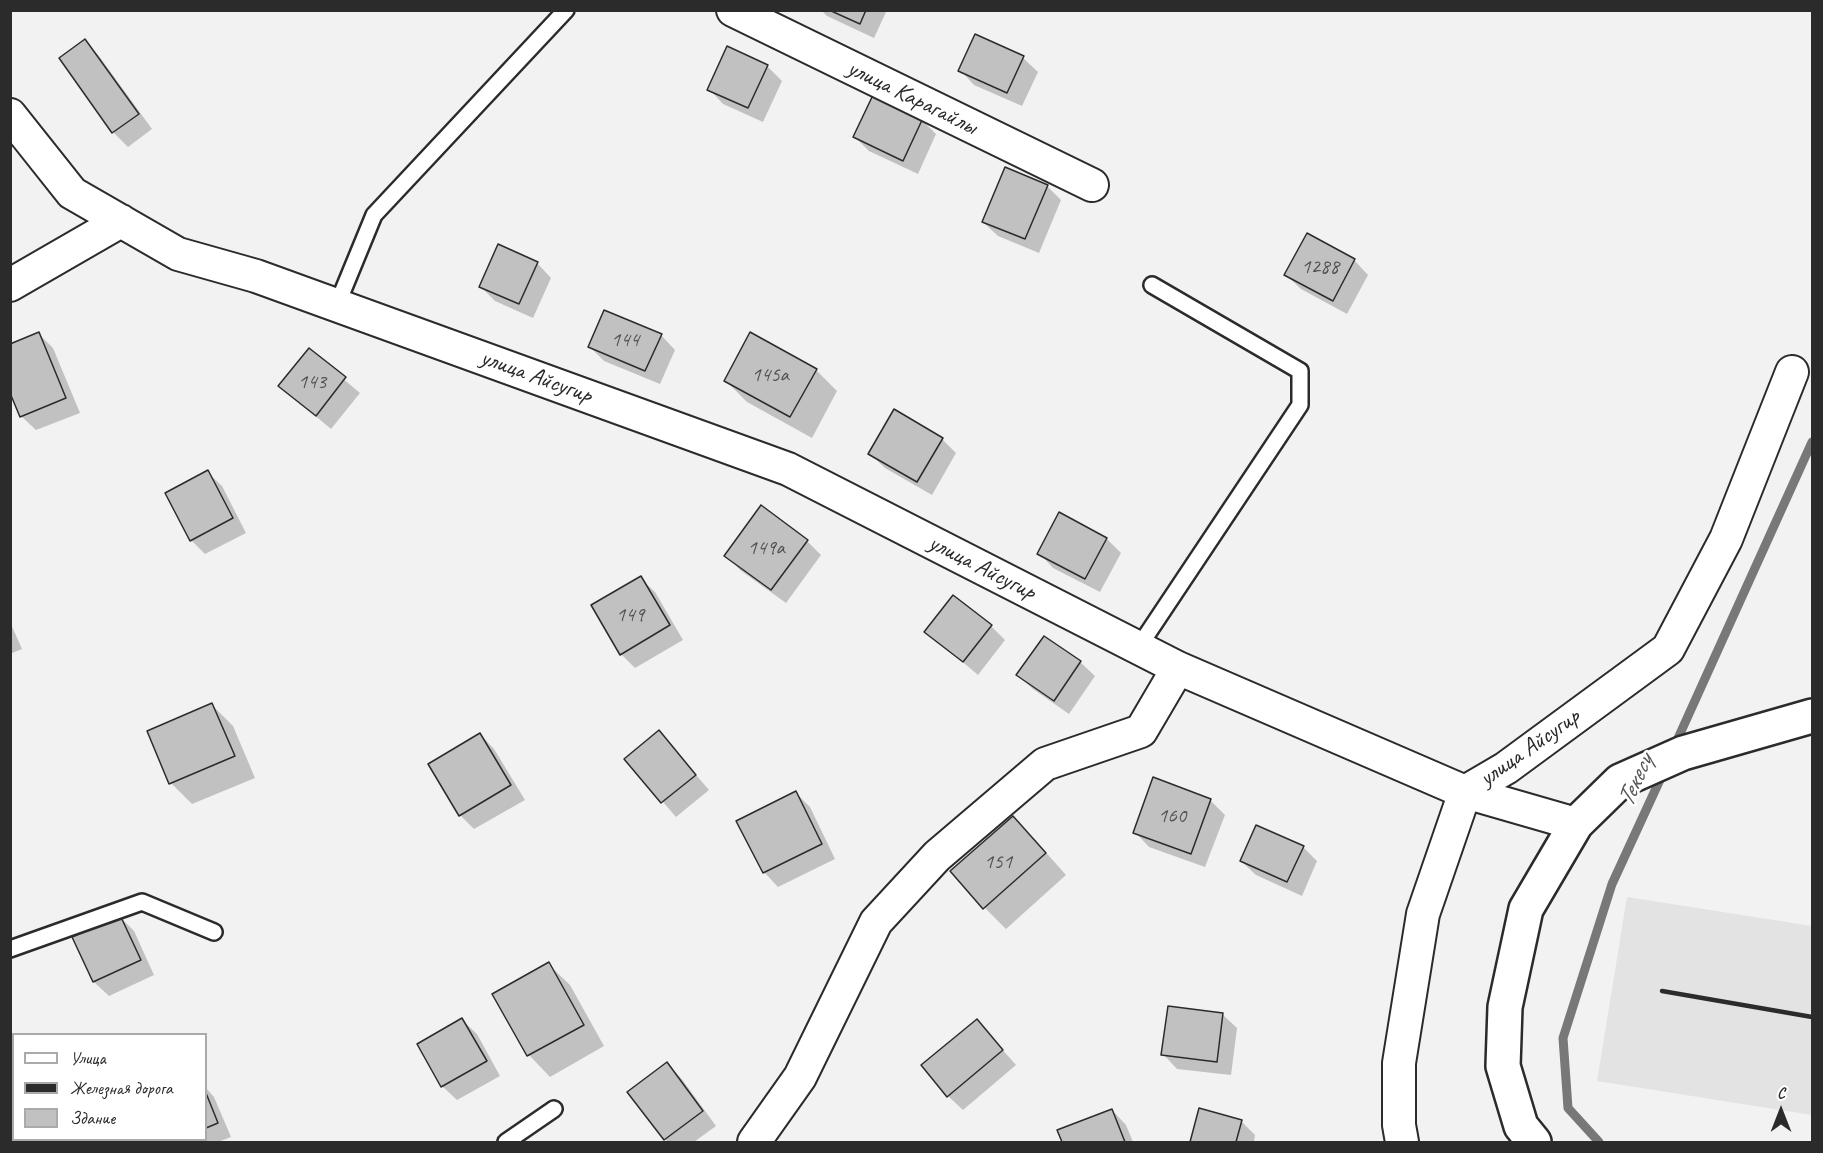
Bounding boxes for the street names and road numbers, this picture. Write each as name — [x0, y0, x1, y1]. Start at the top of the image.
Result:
street label: улица Карагайлы — [843, 54, 981, 142]
street label: улица Айсугир — [476, 344, 596, 410]
street label: улица Айсугир — [924, 529, 1040, 607]
street label: улица Айсугир — [1474, 703, 1586, 793]

